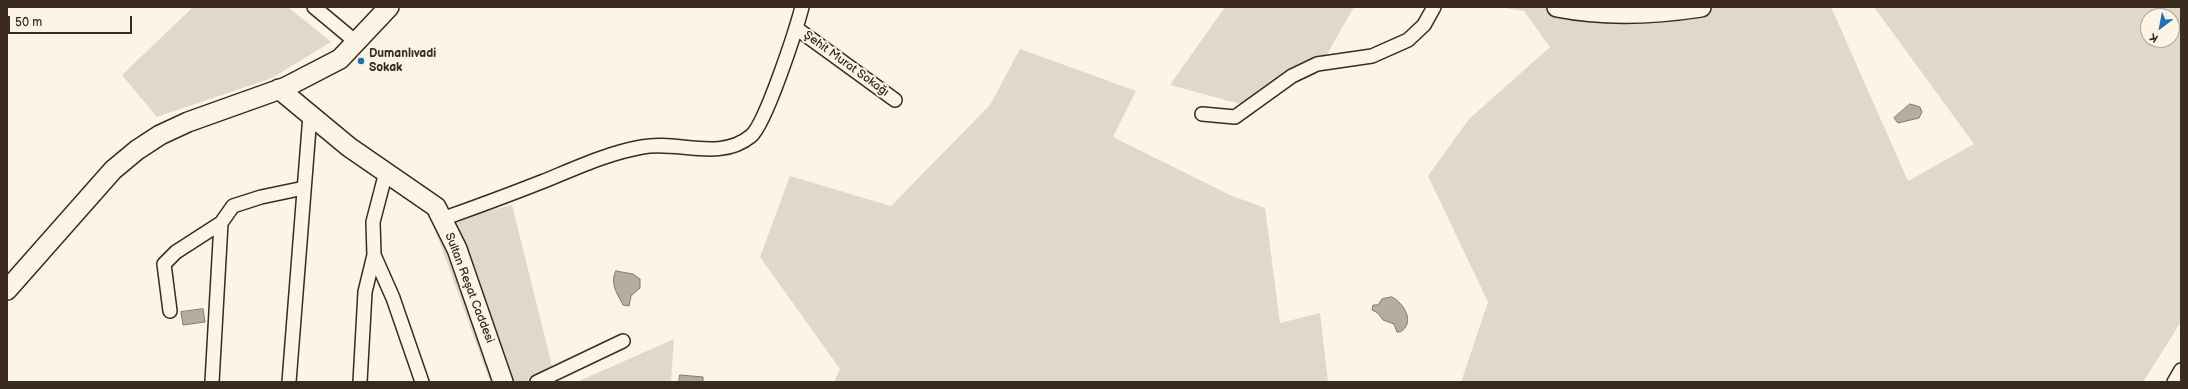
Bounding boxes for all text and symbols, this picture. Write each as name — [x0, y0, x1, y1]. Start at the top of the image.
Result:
scale bar — [10, 8, 134, 34]
north arrow — [2140, 8, 2180, 48]
text: 50 m — [15, 15, 42, 30]
street label: Şehit Murat Sokağı — [801, 28, 891, 100]
text: K — [2147, 30, 2161, 45]
place label: Dumanlıvadi Sokak — [369, 47, 436, 75]
marker: Dumanlıvadi Sokak — [356, 56, 366, 66]
street label: Sultan Reşat Caddesi — [441, 231, 497, 345]

